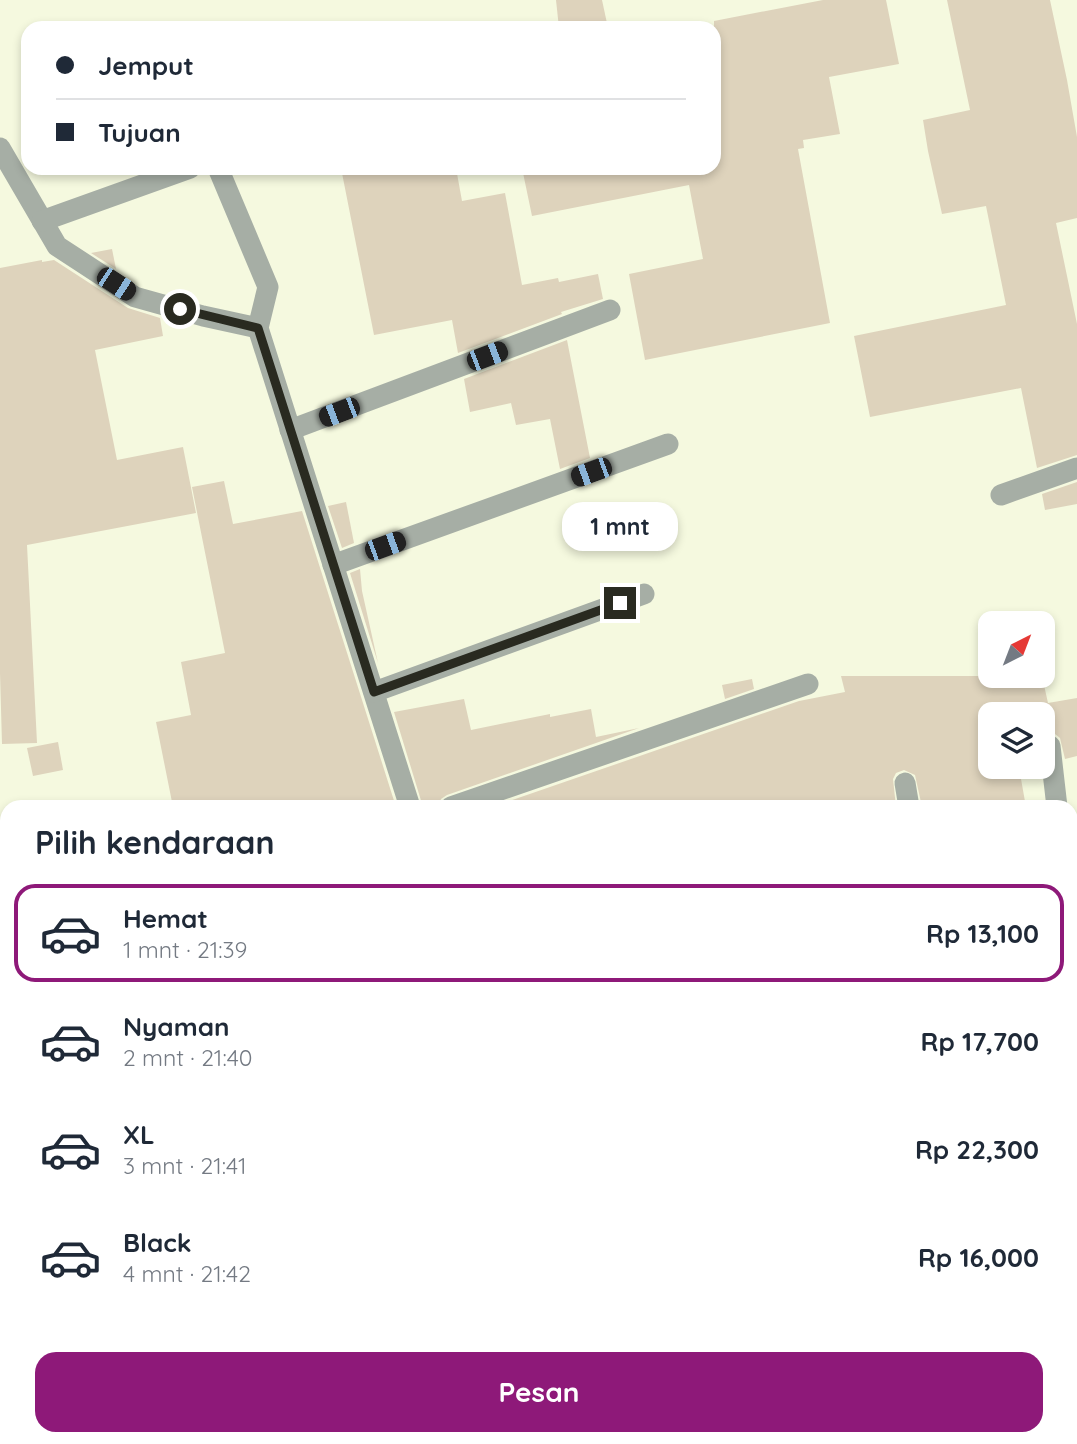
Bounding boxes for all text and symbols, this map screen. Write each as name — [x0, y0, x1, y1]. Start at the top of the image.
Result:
text: Jemput — [98, 49, 194, 82]
text: Tujuan — [98, 116, 181, 149]
car — [93, 264, 140, 304]
route start — [164, 293, 196, 325]
car — [464, 339, 511, 373]
car — [316, 395, 363, 429]
car — [568, 455, 615, 489]
callout: 1 mnt — [562, 502, 678, 550]
text: 1 mnt — [590, 512, 650, 541]
car — [362, 529, 409, 563]
route end — [604, 587, 636, 619]
north arrow — [978, 611, 1055, 688]
map controls — [978, 611, 1055, 779]
button: layers — [978, 702, 1055, 779]
text: Pilih kendaraan — [35, 822, 275, 862]
icon: car — [39, 902, 102, 965]
text: Hemat — [123, 902, 208, 935]
text: Rp 13,100 — [926, 917, 1039, 950]
text: 1 mnt · 21:39 — [123, 935, 247, 964]
icon: car — [39, 1010, 102, 1073]
text: Nyaman — [123, 1010, 230, 1043]
text: Rp 17,700 — [921, 1025, 1039, 1058]
text: 2 mnt · 21:40 — [123, 1043, 253, 1072]
icon: car — [39, 1118, 102, 1181]
text: XL — [123, 1118, 155, 1151]
text: Rp 22,300 — [915, 1133, 1039, 1166]
text: 3 mnt · 21:41 — [123, 1151, 246, 1180]
icon: car — [39, 1226, 102, 1289]
text: Black — [123, 1226, 192, 1259]
text: Rp 16,000 — [918, 1241, 1039, 1274]
text: 4 mnt · 21:42 — [123, 1259, 251, 1288]
button: Pesan — [35, 1352, 1043, 1432]

